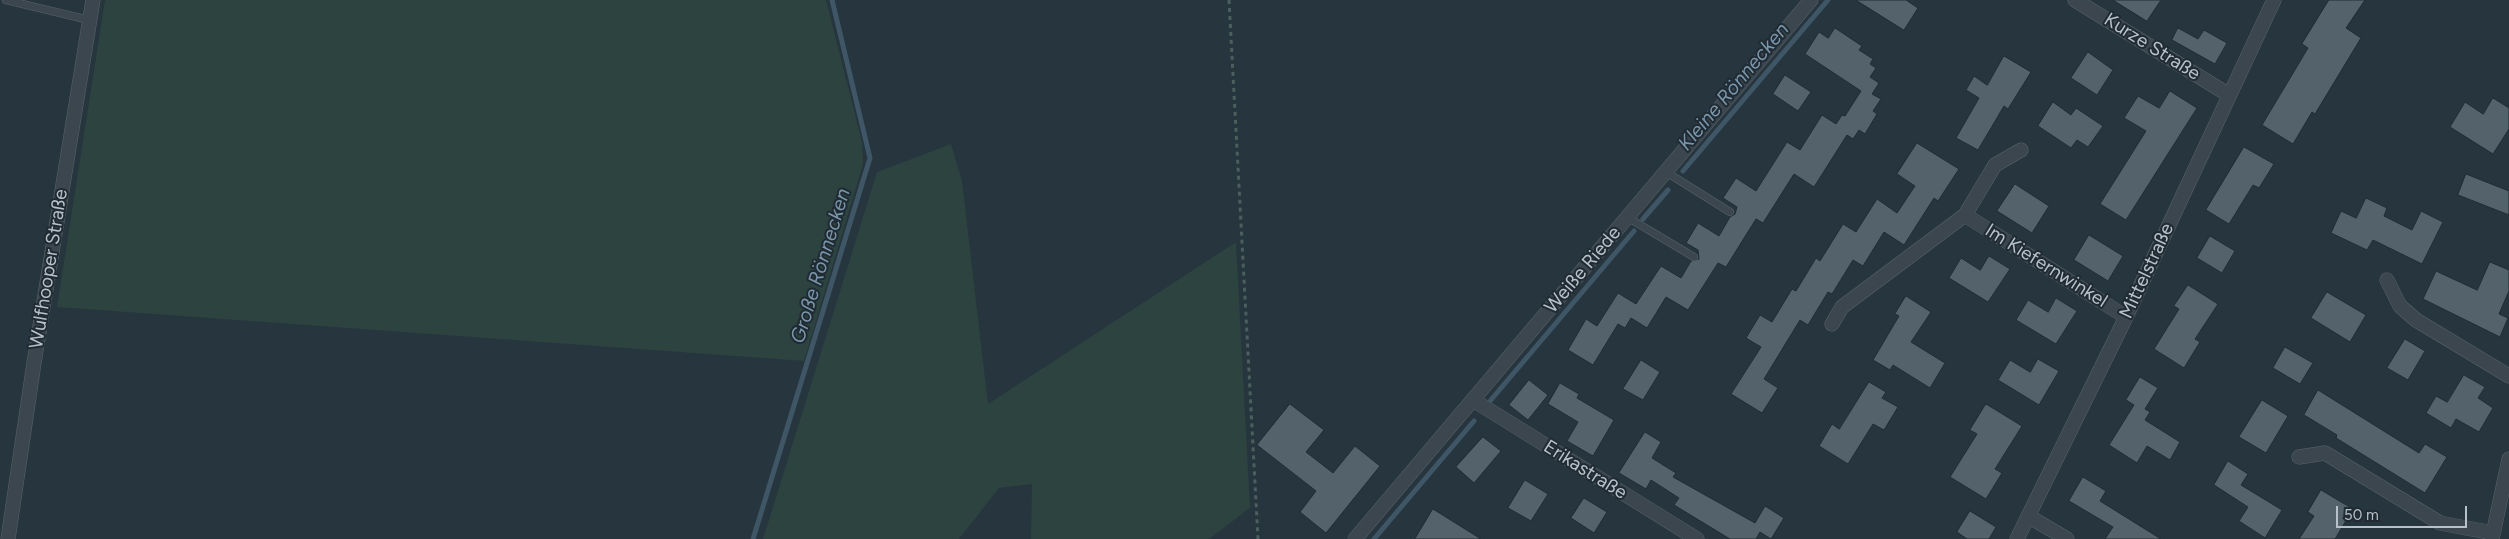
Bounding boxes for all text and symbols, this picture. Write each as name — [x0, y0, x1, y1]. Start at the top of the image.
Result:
street label: Kurze Straße — [2100, 8, 2204, 86]
water label: Kleine Rönnecken — [1674, 18, 1794, 156]
water label: Große Rönnecken — [786, 186, 856, 346]
street label: Wulfhooper Straße — [25, 188, 73, 350]
street label: Im Kiefernwinkel — [1981, 219, 2111, 313]
street label: Mittelstraße — [2115, 220, 2179, 322]
street label: Weiße Riede — [1540, 222, 1626, 318]
street label: Erikastraße — [1539, 435, 1631, 505]
scale bar — [2339, 496, 2470, 528]
text: 50 m — [2344, 506, 2379, 524]

